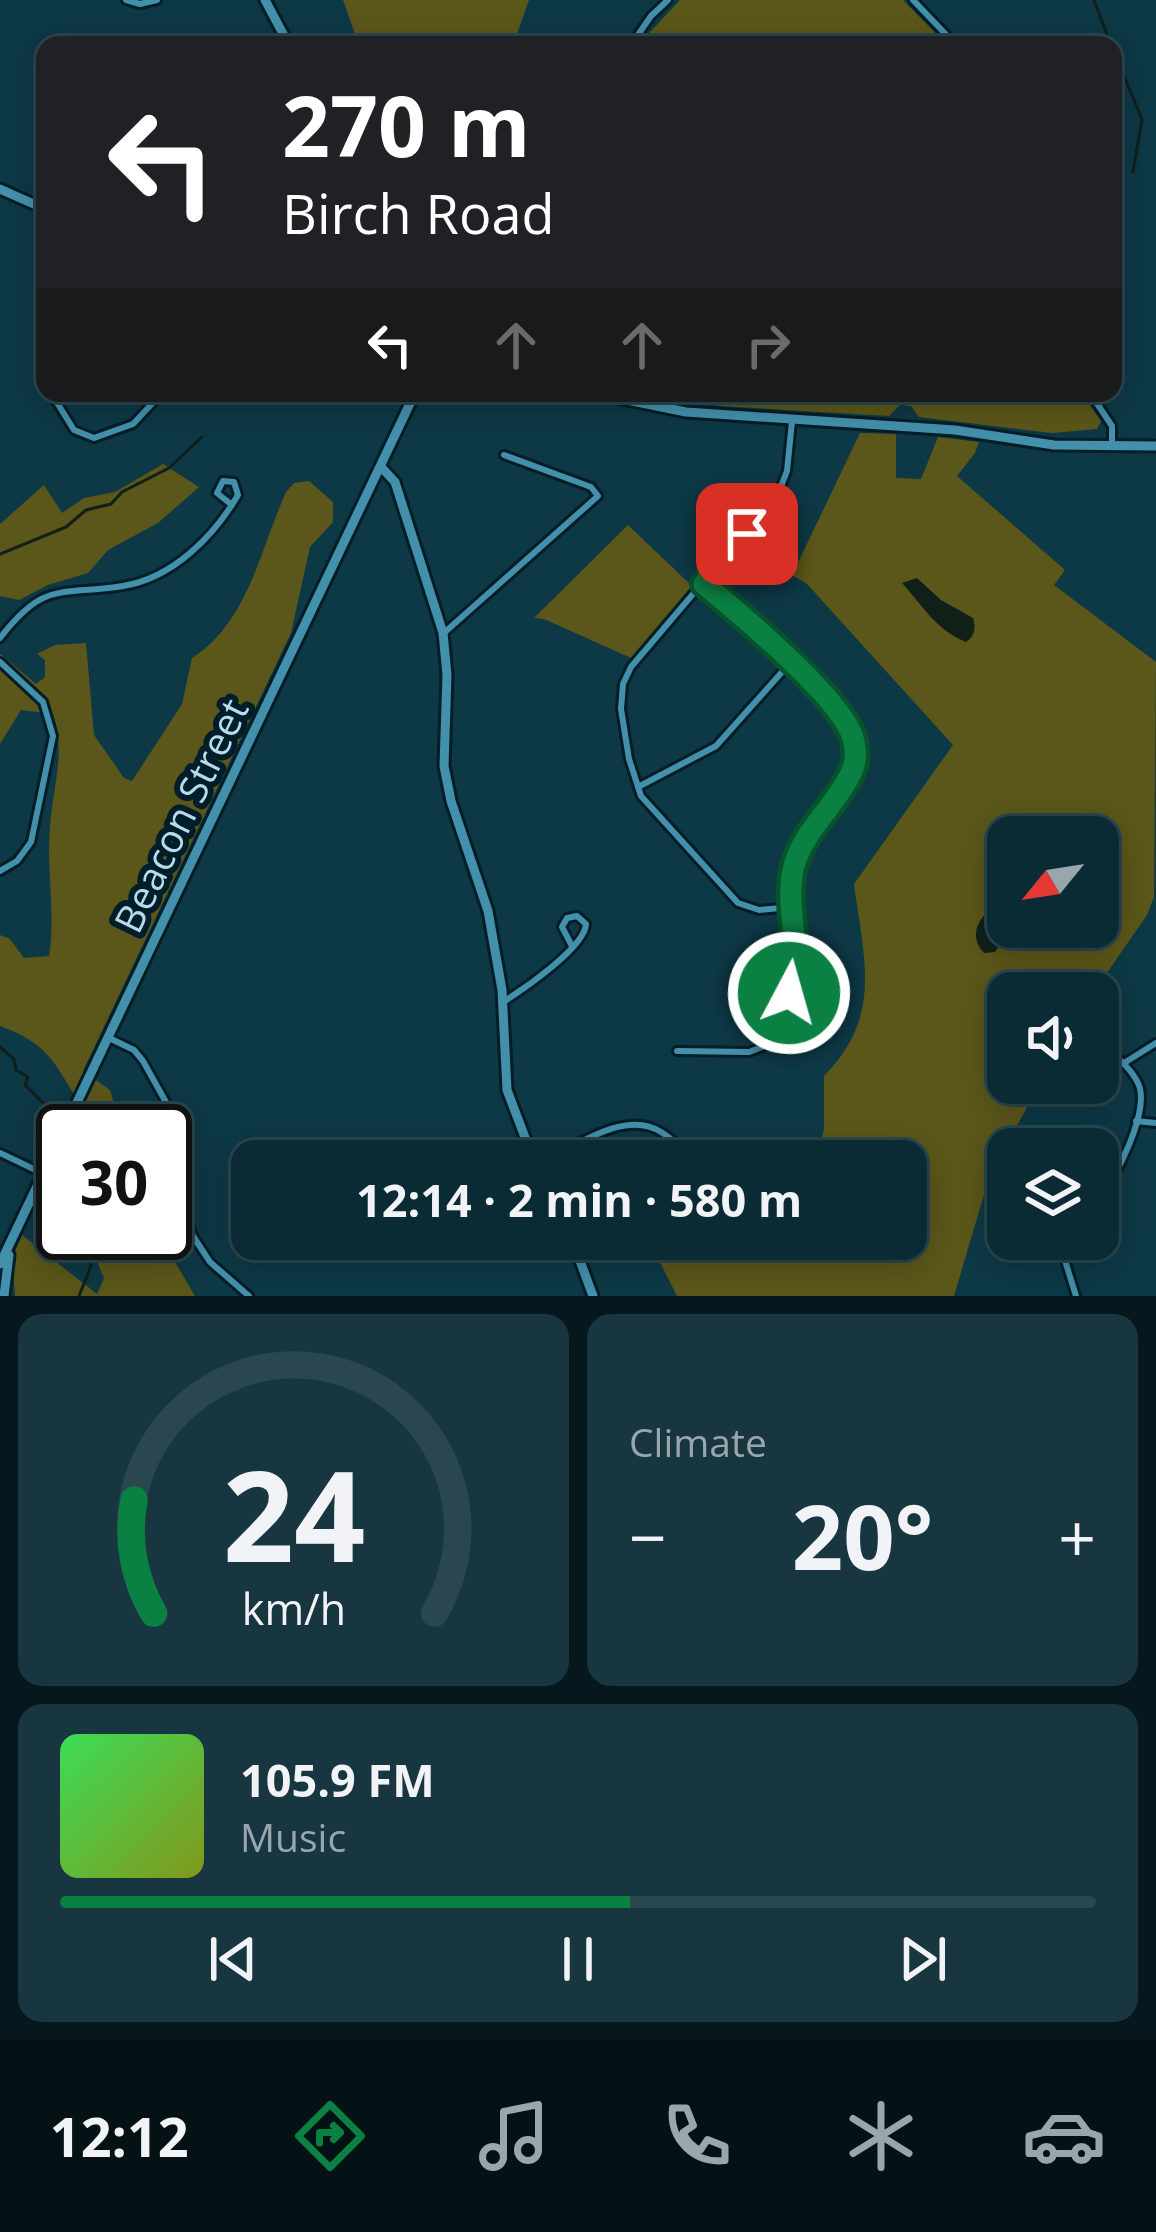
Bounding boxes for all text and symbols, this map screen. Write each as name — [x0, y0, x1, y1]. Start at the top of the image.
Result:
text: 270 m — [282, 67, 530, 182]
icon: left — [84, 84, 240, 240]
text: Birch Road — [282, 176, 554, 250]
icon: left — [357, 312, 423, 378]
icon: ahead — [483, 312, 549, 378]
icon: ahead — [609, 312, 675, 378]
icon: right — [735, 312, 801, 378]
pin — [696, 483, 798, 585]
icon: arrive — [714, 501, 780, 567]
street label: Beacon Street — [101, 689, 259, 941]
north arrow — [987, 816, 1119, 948]
map controls — [987, 816, 1119, 1260]
position arrow — [726, 930, 852, 1056]
button: sound — [987, 972, 1119, 1104]
speed limit sign: 30 — [36, 1104, 192, 1260]
button: layers — [987, 1128, 1119, 1260]
text: 12:14 · 2 min · 580 m — [356, 1169, 802, 1230]
text: Climate — [629, 1415, 767, 1468]
text: 24 — [222, 1429, 365, 1599]
text: 20° — [792, 1474, 933, 1596]
text: − — [629, 1491, 667, 1581]
text: + — [1058, 1491, 1096, 1581]
text: km/h — [241, 1579, 346, 1638]
text: 105.9 FM — [240, 1749, 435, 1810]
text: Music — [240, 1810, 346, 1863]
icon: previous — [200, 1926, 266, 1992]
icon: pause — [545, 1926, 611, 1992]
icon: next — [890, 1926, 956, 1992]
icon: directions — [288, 2094, 372, 2178]
icon: music — [472, 2094, 556, 2178]
icon: phone — [655, 2094, 739, 2178]
icon: climate — [839, 2094, 923, 2178]
icon: car — [1022, 2094, 1106, 2178]
text: 12:12 — [50, 2099, 189, 2173]

